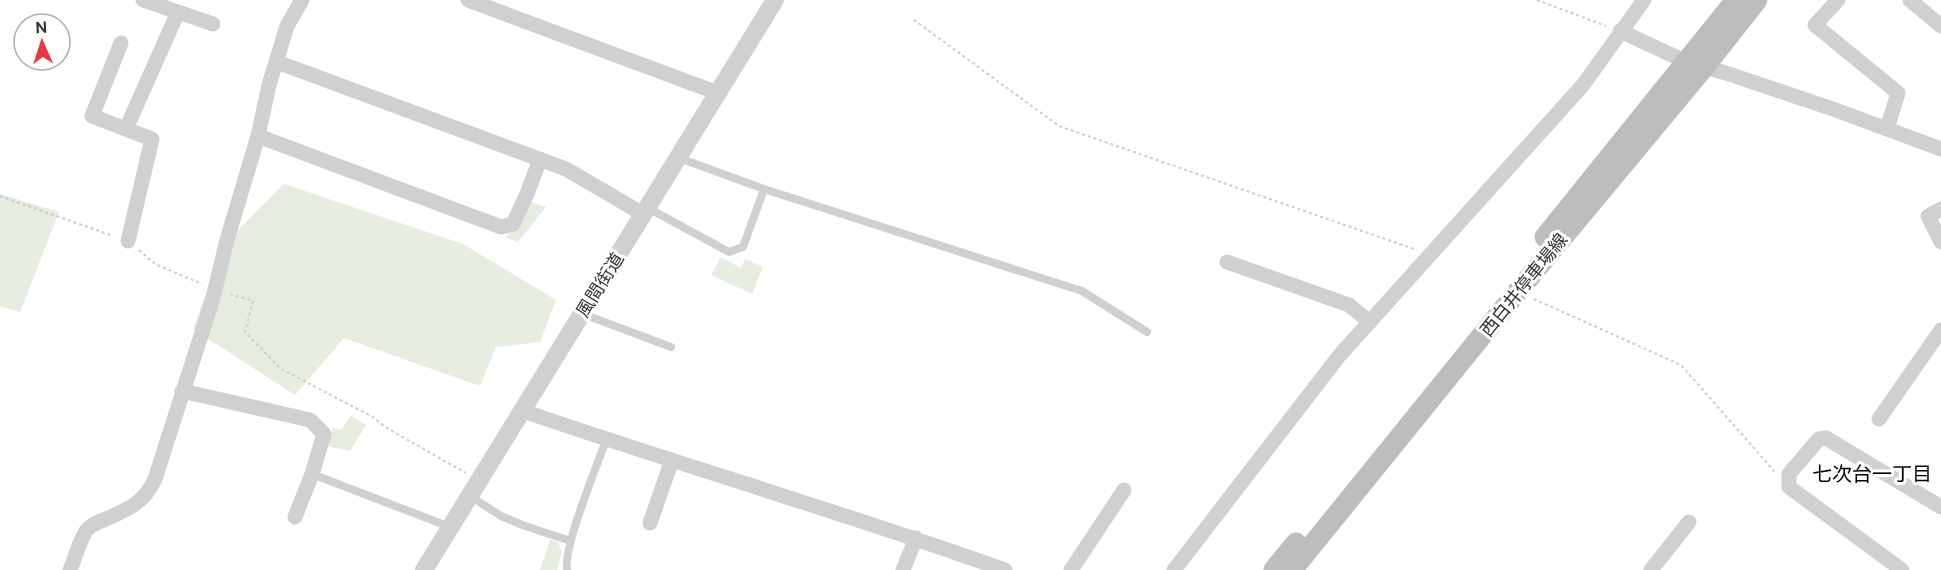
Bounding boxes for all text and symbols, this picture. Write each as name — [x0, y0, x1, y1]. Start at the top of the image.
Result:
north arrow — [12, 12, 72, 72]
text: N — [35, 17, 48, 38]
street label: 西白井停車場線 — [1475, 228, 1573, 342]
street label: 風間街道 — [571, 248, 629, 322]
district label: 七次台一丁目 — [1812, 461, 1932, 487]

